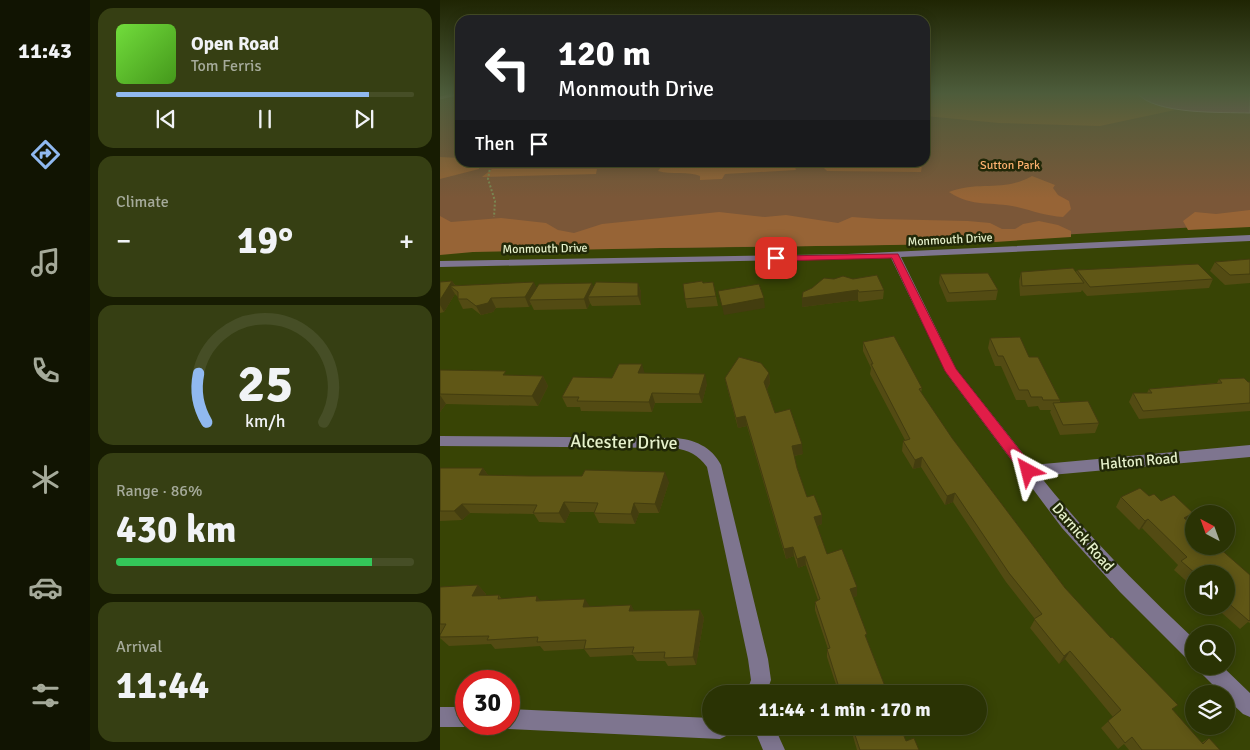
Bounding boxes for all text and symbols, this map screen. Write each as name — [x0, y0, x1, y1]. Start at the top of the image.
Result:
text: Open Road — [191, 32, 279, 56]
text: 120 m — [558, 32, 651, 75]
icon: left — [475, 35, 540, 100]
text: 11:43 — [18, 37, 72, 64]
text: Tom Ferris — [191, 56, 261, 76]
text: Monmouth Drive — [558, 75, 714, 102]
icon: previous — [152, 105, 180, 133]
icon: pause — [251, 105, 279, 133]
icon: next — [350, 105, 378, 133]
icon: arrive — [525, 130, 553, 158]
text: Then — [475, 132, 515, 156]
icon: directions — [28, 137, 63, 172]
park label: Sutton Park — [980, 158, 1040, 173]
text: Climate — [116, 192, 169, 212]
text: 19° — [237, 217, 293, 264]
text: − — [116, 224, 131, 258]
text: + — [399, 224, 414, 258]
street label: Monmouth Drive — [907, 230, 993, 250]
pin — [755, 237, 797, 279]
street label: Monmouth Drive — [502, 241, 588, 257]
icon: arrive — [762, 244, 790, 272]
icon: music — [28, 245, 63, 280]
text: 25 — [237, 352, 293, 416]
icon: phone — [28, 353, 63, 388]
text: km/h — [245, 410, 285, 432]
street label: Alcester Drive — [570, 430, 678, 454]
position arrow — [1001, 444, 1053, 496]
street label: Halton Road — [1099, 449, 1179, 473]
icon: climate — [28, 462, 63, 497]
text: Range · 86% — [116, 481, 202, 501]
street label: Darnick Road — [1048, 499, 1118, 575]
north arrow — [1185, 505, 1235, 555]
map controls — [1185, 505, 1235, 735]
text: 430 km — [116, 506, 237, 553]
button: sound — [1185, 565, 1235, 615]
icon: car — [28, 570, 63, 605]
button: search — [1185, 625, 1235, 675]
text: Arrival — [116, 637, 162, 657]
text: 11:44 — [116, 662, 209, 709]
speed limit sign: 30 — [455, 670, 520, 735]
icon: filters — [28, 678, 63, 713]
button: layers — [1185, 685, 1235, 735]
text: 11:44 · 1 min · 170 m — [758, 698, 931, 722]

